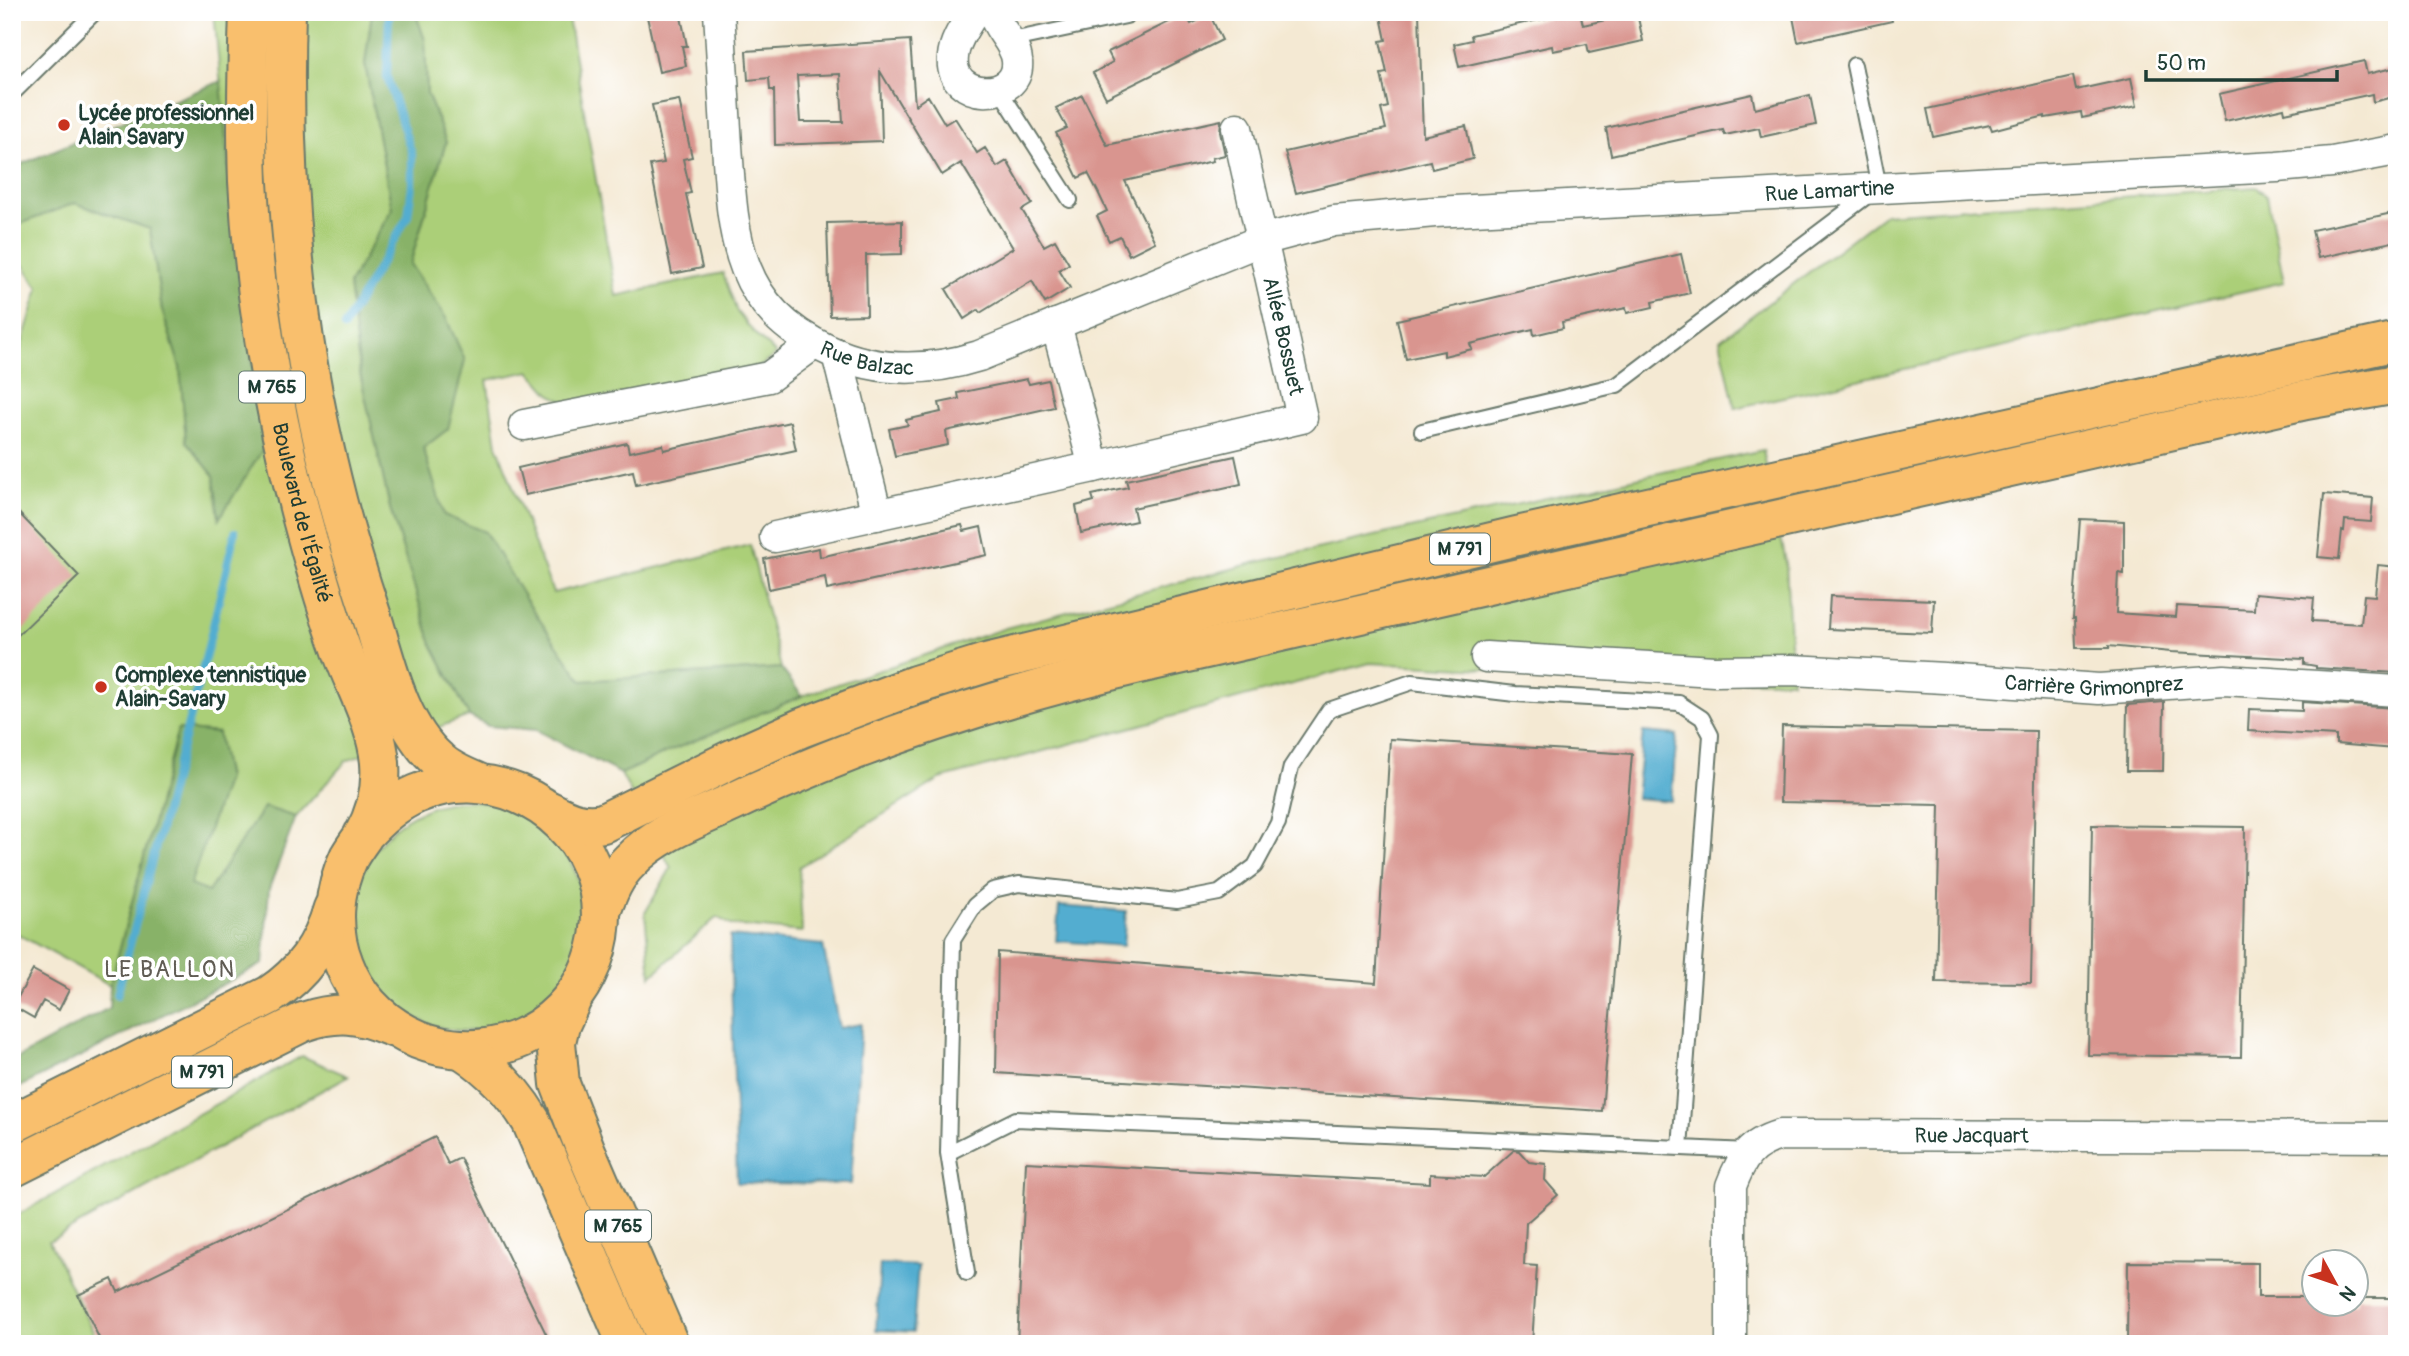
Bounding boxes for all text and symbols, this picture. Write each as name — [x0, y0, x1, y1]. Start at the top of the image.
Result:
scale bar — [2146, 38, 2337, 82]
text: 50 m — [2157, 50, 2206, 77]
place label: Lycée professionnel Alain Savary — [78, 100, 254, 151]
marker: Lycée professionnel Alain Savary — [56, 117, 72, 133]
street label: Rue Lamartine — [1764, 174, 1896, 208]
street label: Allée Bossuet — [1256, 274, 1310, 398]
street label: Rue Balzac — [816, 335, 914, 381]
road number: M 765 — [239, 372, 305, 402]
street label: Boulevard de l'Égalité — [266, 420, 339, 606]
road number: M 791 — [1430, 534, 1490, 564]
place label: Complexe tennistique Alain-Savary — [115, 662, 307, 713]
street label: Carrière Grimonprez — [2004, 669, 2184, 703]
marker: Complexe tennistique Alain-Savary — [93, 679, 109, 695]
district label: LE BALLON — [104, 955, 236, 984]
road number: M 791 — [172, 1056, 232, 1088]
street label: Rue Jacquart — [1914, 1122, 2029, 1149]
road number: M 765 — [585, 1210, 651, 1242]
north arrow — [2300, 1248, 2370, 1318]
text: N — [2334, 1281, 2361, 1306]

